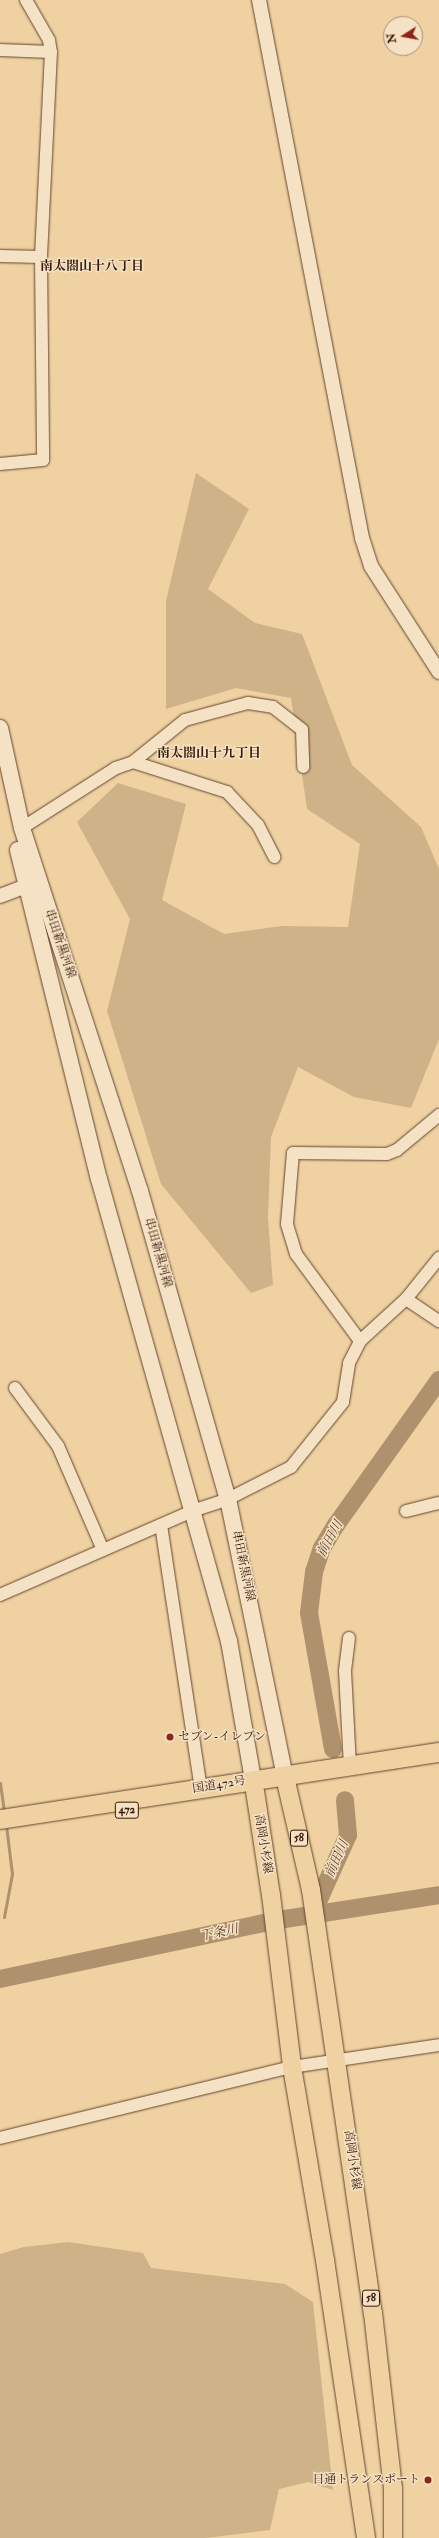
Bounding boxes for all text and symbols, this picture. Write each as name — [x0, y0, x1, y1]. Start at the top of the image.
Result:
north arrow — [383, 16, 423, 56]
text: N — [384, 32, 399, 44]
district label: 南太閤山十八丁目 — [40, 258, 144, 274]
district label: 南太閤山十九丁目 — [157, 745, 261, 761]
street label: 串田新黒河線 — [41, 908, 79, 980]
street label: 串田新黒河線 — [141, 1216, 175, 1290]
water label: 前田川 — [314, 1518, 346, 1560]
street label: 串田新黒河線 — [228, 1529, 258, 1603]
place label: セブン-イレブン — [178, 1730, 267, 1744]
marker: セブン-イレブン — [165, 1732, 175, 1742]
street label: 国道472号 — [191, 1774, 247, 1796]
road number: 472 — [114, 1801, 140, 1819]
street label: 高岡小杉線 — [251, 1813, 275, 1875]
road number: 58 — [290, 1829, 308, 1847]
water label: 前田川 — [322, 1838, 352, 1880]
water label: 下条川 — [198, 1921, 240, 1945]
street label: 高岡小杉線 — [341, 2129, 363, 2191]
road number: 58 — [362, 2289, 380, 2307]
place label: 日通トランスポート — [312, 2473, 420, 2487]
marker: 日通トランスポート — [423, 2475, 433, 2485]

